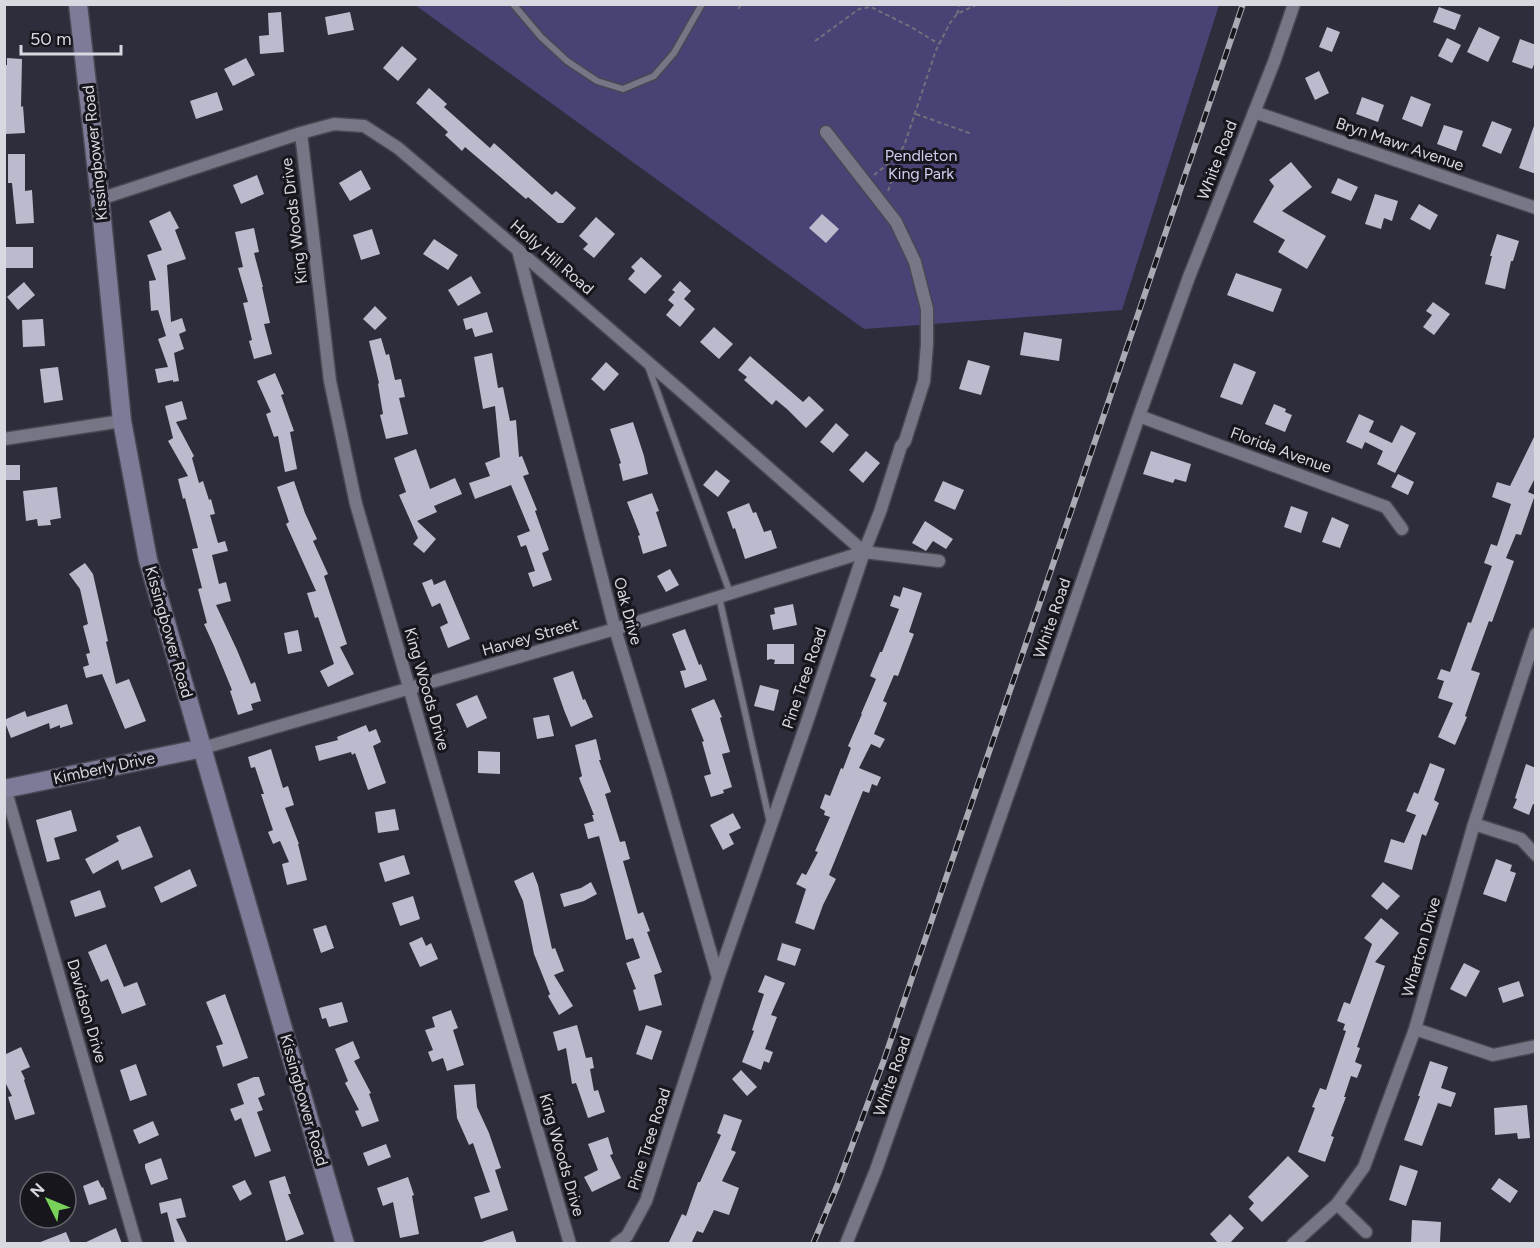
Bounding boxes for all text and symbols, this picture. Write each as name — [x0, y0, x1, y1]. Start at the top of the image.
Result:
scale bar — [21, 18, 122, 56]
text: 50 m — [30, 28, 72, 50]
street label: Kissingbower Road — [78, 84, 112, 222]
street label: Bryn Mawr Avenue — [1334, 113, 1467, 175]
street label: White Road — [1193, 118, 1241, 202]
park label: Pendleton King Park — [885, 146, 957, 183]
street label: King Woods Drive — [277, 157, 311, 285]
street label: Holly Hill Road — [506, 216, 598, 298]
street label: Florida Avenue — [1228, 423, 1334, 477]
street label: Kissingbower Road — [141, 564, 197, 700]
street label: Oak Drive — [610, 575, 646, 647]
street label: White Road — [1029, 575, 1075, 661]
street label: Harvey Street — [480, 614, 580, 660]
street label: King Woods Drive — [400, 625, 454, 753]
street label: Pine Tree Road — [778, 625, 830, 731]
street label: Kimberly Drive — [51, 748, 157, 788]
street label: Wharton Drive — [1398, 895, 1444, 999]
street label: Davidson Drive — [63, 957, 111, 1065]
street label: Kissingbower Road — [276, 1032, 332, 1168]
street label: White Road — [869, 1033, 915, 1119]
street label: Pine Tree Road — [624, 1085, 674, 1193]
street label: King Woods Drive — [535, 1091, 589, 1219]
north arrow — [18, 1170, 78, 1230]
text: N — [26, 1179, 49, 1201]

